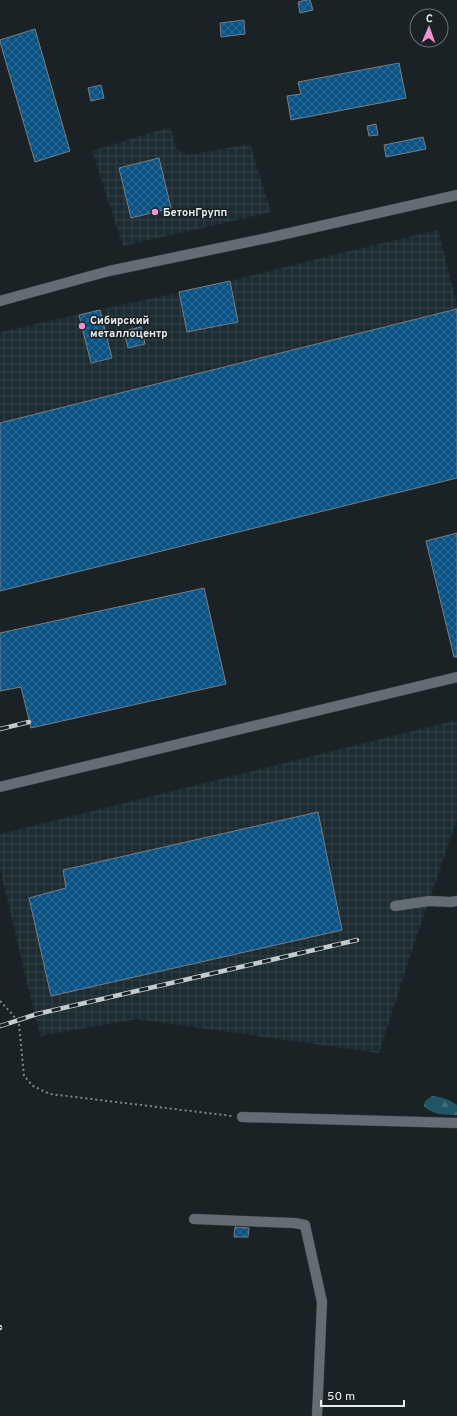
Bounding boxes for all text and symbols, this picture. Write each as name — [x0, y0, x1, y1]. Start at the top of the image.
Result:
north arrow — [409, 8, 449, 48]
text: С — [426, 12, 433, 26]
place label: БетонГрупп — [163, 206, 227, 220]
marker: БетонГрупп — [150, 207, 160, 217]
place label: Сибирский металлоцентр — [90, 314, 168, 341]
marker: Сибирский металлоцентр — [77, 321, 87, 331]
scale bar — [321, 1382, 404, 1408]
text: 50 m — [327, 1389, 355, 1405]

